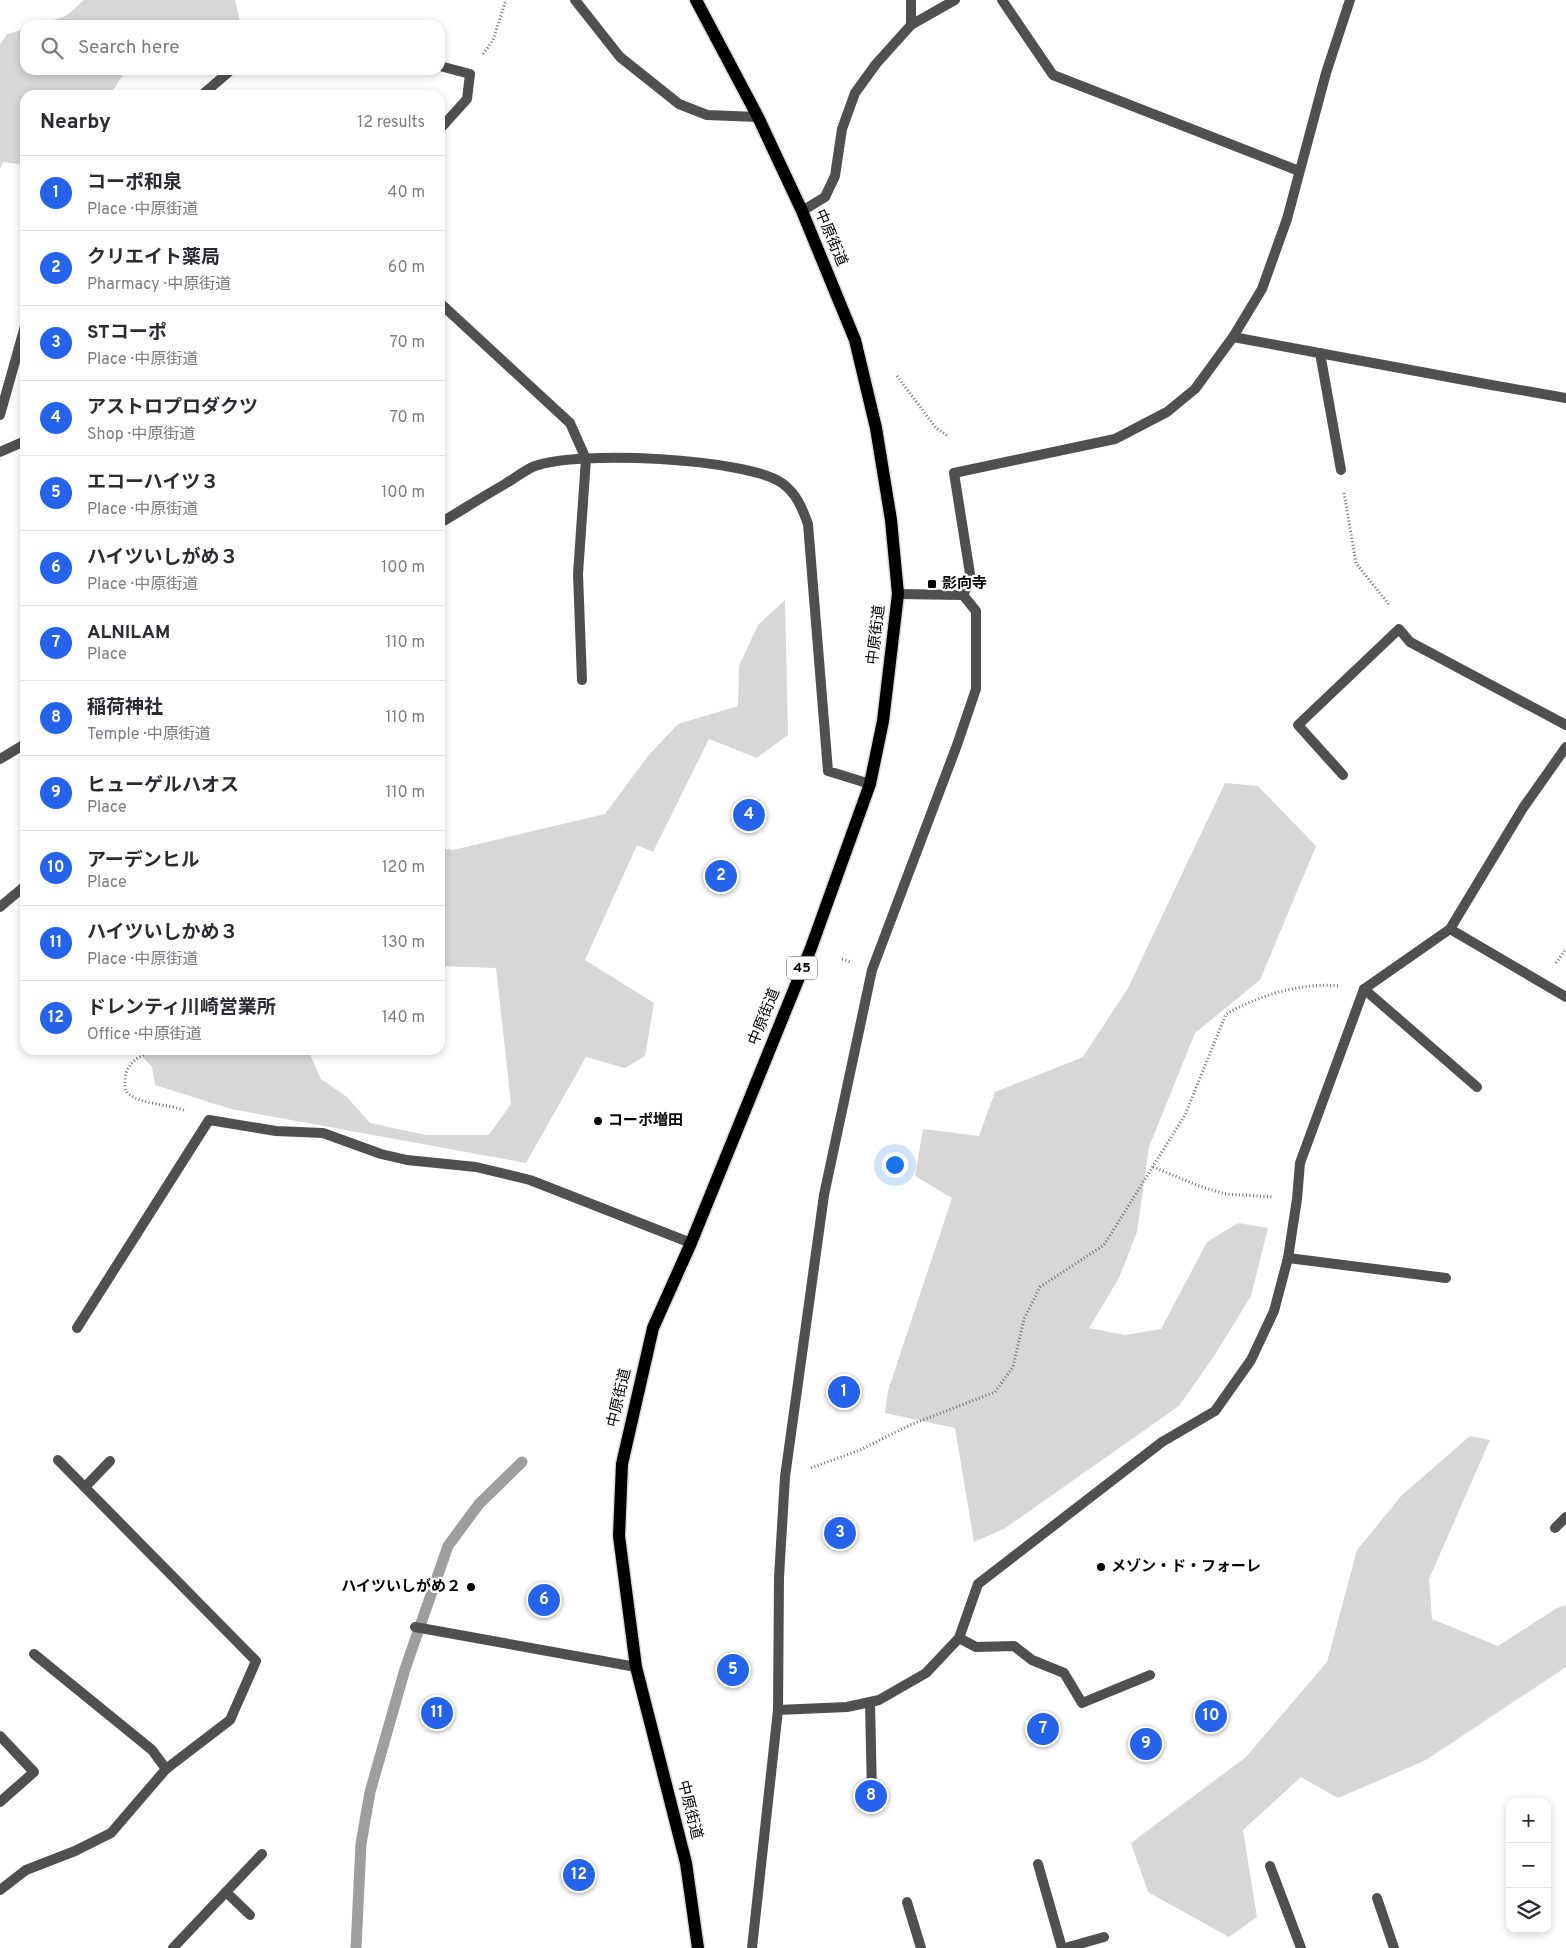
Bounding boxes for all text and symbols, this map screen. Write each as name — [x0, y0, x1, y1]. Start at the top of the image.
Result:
search box — [20, 20, 445, 75]
icon: search — [38, 34, 66, 62]
text: Search here — [78, 36, 180, 60]
text: Nearby — [40, 109, 111, 136]
text: 12 results — [357, 113, 425, 133]
text: コーポ和泉 — [87, 171, 182, 195]
text: 1 — [53, 183, 59, 203]
text: 40 m — [387, 183, 425, 203]
text: Place · 中原街道 — [87, 200, 198, 220]
street label: 中原街道 — [810, 207, 850, 269]
text: クリエイト薬局 — [87, 246, 220, 270]
text: 2 — [51, 258, 61, 278]
text: 60 m — [388, 258, 425, 278]
text: Pharmacy · 中原街道 — [87, 275, 231, 295]
text: STコーポ — [87, 321, 167, 345]
text: 3 — [51, 333, 61, 353]
text: 70 m — [390, 333, 425, 353]
text: Place · 中原街道 — [87, 350, 198, 370]
text: アストロプロダクツ — [87, 396, 258, 420]
text: 4 — [51, 408, 61, 428]
text: 70 m — [390, 408, 425, 428]
text: Shop · 中原街道 — [87, 425, 195, 445]
text: エコーハイツ３ — [87, 471, 219, 495]
text: 5 — [51, 483, 61, 503]
text: 100 m — [381, 483, 425, 503]
text: Place · 中原街道 — [87, 500, 198, 520]
text: ハイツいしがめ３ — [87, 546, 239, 570]
text: 6 — [51, 558, 61, 578]
text: 100 m — [381, 558, 425, 578]
text: Place · 中原街道 — [87, 575, 198, 595]
place label: 影向寺 — [942, 575, 987, 594]
marker: 影向寺 — [926, 578, 938, 590]
street label: 中原街道 — [864, 604, 890, 666]
text: ALNILAM — [87, 621, 170, 645]
text: 7 — [52, 633, 60, 653]
text: 110 m — [385, 633, 425, 653]
text: Place — [87, 645, 127, 665]
text: 稲荷神社 — [87, 696, 163, 720]
text: 8 — [51, 708, 61, 728]
text: 110 m — [385, 708, 425, 728]
text: Temple · 中原街道 — [87, 725, 211, 745]
text: ヒューゲルハオス — [87, 774, 239, 798]
text: 9 — [51, 783, 61, 803]
text: 110 m — [385, 783, 425, 803]
pin: 4 — [733, 796, 765, 834]
text: Place — [87, 798, 127, 818]
text: アーデンヒル — [87, 849, 200, 873]
pin: 2 — [705, 857, 737, 895]
text: 10 — [48, 858, 64, 878]
text: 120 m — [382, 858, 425, 878]
text: Place — [87, 873, 127, 893]
text: ハイツいしかめ３ — [87, 921, 239, 945]
text: 11 — [50, 933, 62, 953]
text: 130 m — [382, 933, 425, 953]
text: Place · 中原街道 — [87, 950, 198, 970]
road number: 45 — [787, 956, 817, 980]
street label: 中原街道 — [745, 986, 785, 1048]
text: ドレンティ川崎営業所 — [87, 996, 276, 1020]
text: 12 — [48, 1008, 64, 1028]
text: 140 m — [382, 1008, 425, 1028]
text: Office · 中原街道 — [87, 1025, 202, 1045]
place label: コーポ増田 — [608, 1111, 683, 1131]
marker: コーポ増田 — [592, 1115, 604, 1127]
your location — [882, 1152, 908, 1178]
street label: 中原街道 — [604, 1367, 636, 1429]
pin: 1 — [828, 1373, 860, 1411]
pin: 3 — [824, 1514, 856, 1552]
place label: メゾン・ド・フォーレ — [1111, 1558, 1261, 1577]
marker: メゾン・ド・フォーレ — [1095, 1561, 1107, 1573]
place label: ハイツいしがめ２ — [341, 1578, 461, 1597]
marker: ハイツいしがめ２ — [465, 1581, 477, 1593]
pin: 6 — [528, 1581, 560, 1619]
pin: 5 — [717, 1651, 749, 1689]
pin: 11 — [421, 1694, 453, 1732]
pin: 10 — [1195, 1697, 1227, 1735]
pin: 7 — [1027, 1710, 1059, 1748]
pin: 9 — [1130, 1725, 1162, 1763]
pin: 8 — [855, 1777, 887, 1815]
street label: 中原街道 — [673, 1779, 705, 1841]
map controls — [1506, 1798, 1551, 1933]
button: + — [1506, 1798, 1551, 1843]
button: − — [1506, 1843, 1551, 1888]
pin: 12 — [563, 1856, 595, 1894]
button: layers — [1506, 1888, 1551, 1933]

